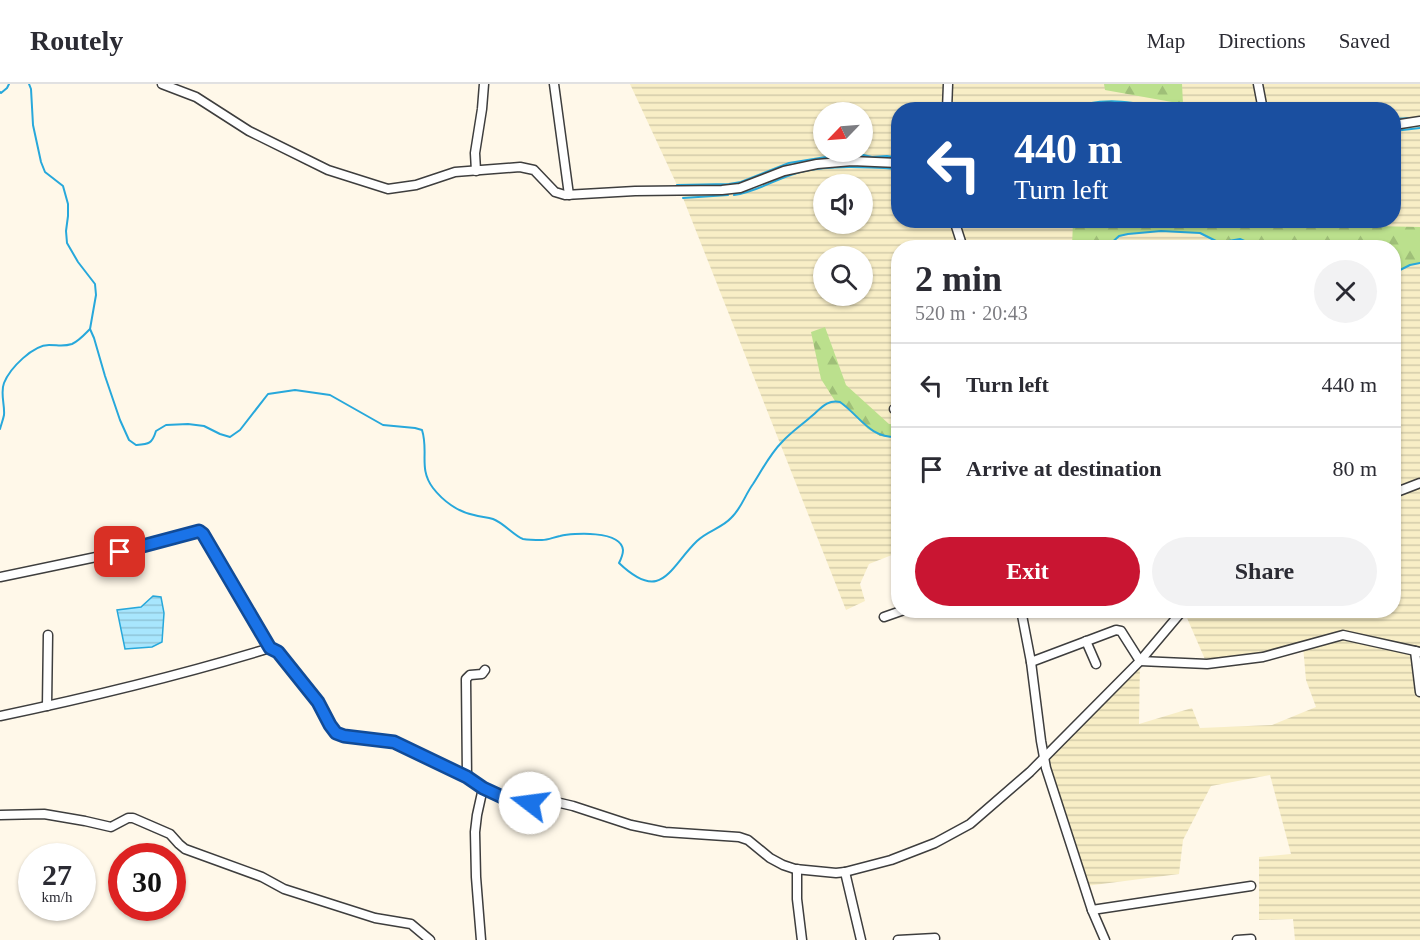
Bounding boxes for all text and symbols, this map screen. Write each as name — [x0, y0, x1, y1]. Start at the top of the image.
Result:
text: Routely — [30, 25, 123, 56]
text: Map — [1147, 29, 1185, 53]
text: Directions — [1218, 29, 1306, 53]
text: Saved — [1339, 29, 1390, 53]
north arrow — [813, 102, 873, 162]
map controls — [813, 102, 873, 306]
icon: left — [915, 126, 993, 204]
text: 440 m — [1014, 126, 1123, 172]
button: sound — [813, 174, 873, 234]
text: Turn left — [1014, 175, 1108, 205]
button: search — [813, 246, 873, 306]
text: 2 min — [915, 259, 1002, 299]
button: close — [1314, 260, 1377, 323]
text: 520 m · 20:43 — [915, 302, 1028, 324]
icon: left — [915, 369, 948, 402]
text: Turn left — [966, 372, 1049, 397]
text: 440 m — [1321, 372, 1377, 397]
icon: arrive — [915, 453, 948, 486]
text: Arrive at destination — [966, 456, 1162, 481]
text: 80 m — [1332, 456, 1377, 481]
pin — [94, 526, 145, 577]
icon: arrive — [103, 535, 136, 568]
button: Exit — [915, 537, 1140, 606]
button: Share — [1152, 537, 1377, 606]
position arrow — [498, 771, 562, 835]
speed limit sign: 30 — [108, 843, 186, 921]
text: 27 — [42, 858, 72, 891]
text: km/h — [42, 889, 72, 905]

